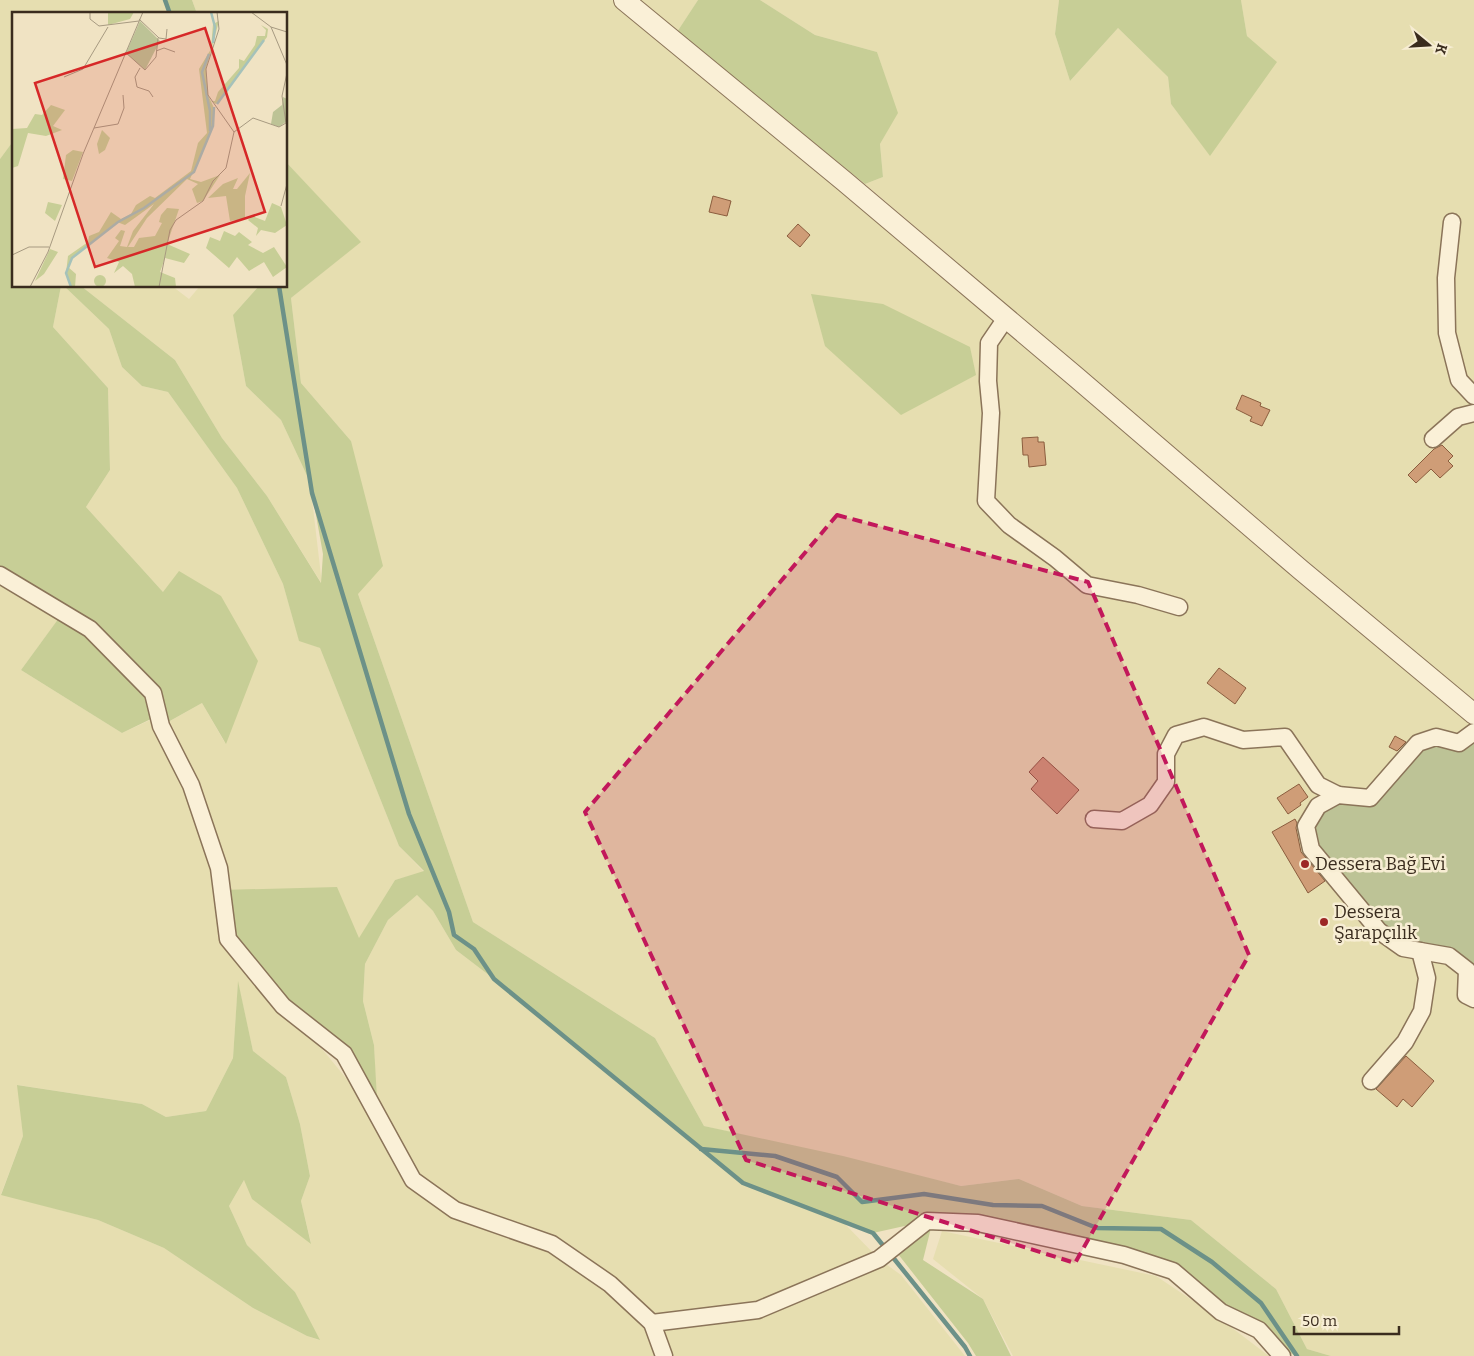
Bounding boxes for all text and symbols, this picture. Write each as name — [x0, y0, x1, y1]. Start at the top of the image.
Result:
inset map — [12, 12, 288, 288]
north arrow — [1404, 20, 1454, 70]
text: K — [1431, 41, 1451, 56]
place label: Dessera Bağ Evi — [1315, 853, 1446, 875]
marker: Dessera Bağ Evi — [1299, 858, 1311, 870]
place label: Dessera Şarapçılık — [1334, 901, 1418, 944]
marker: Dessera Şarapçılık — [1318, 916, 1330, 928]
scale bar — [1294, 1304, 1399, 1336]
text: 50 m — [1302, 1312, 1338, 1330]

